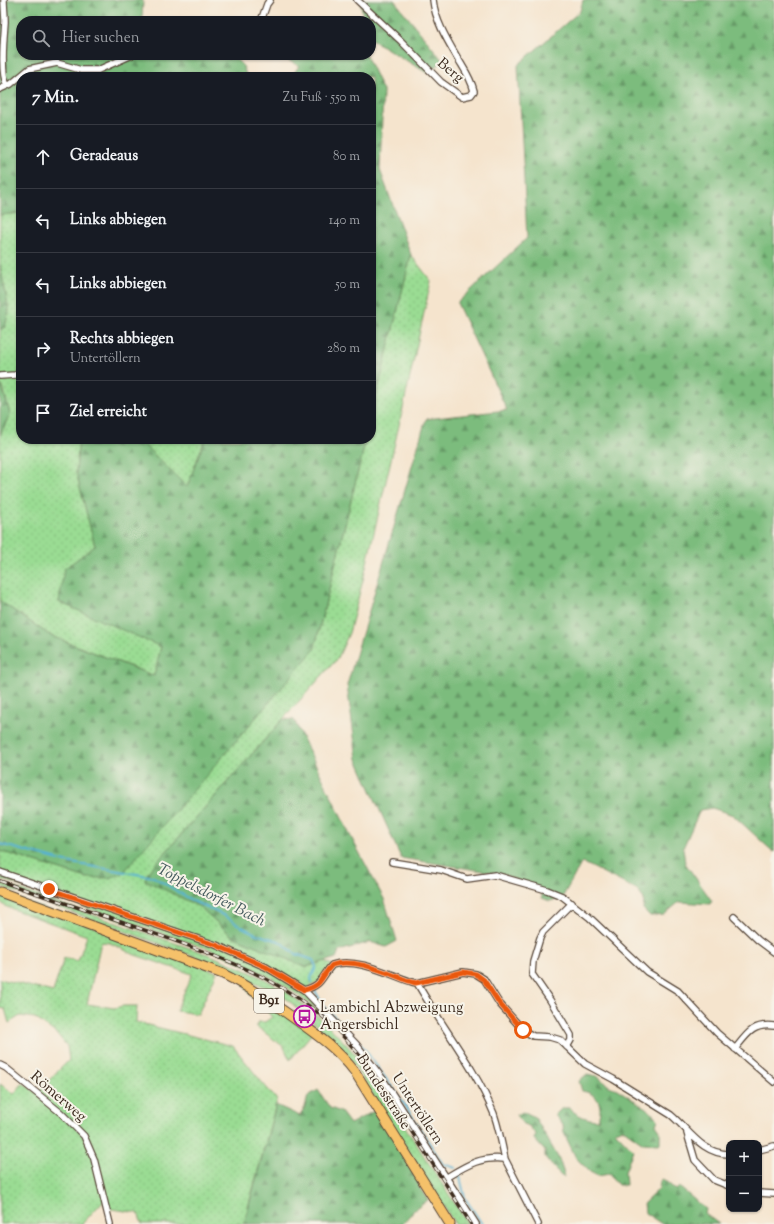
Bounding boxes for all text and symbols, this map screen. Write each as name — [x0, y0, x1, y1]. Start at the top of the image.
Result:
search box — [16, 16, 376, 60]
icon: search — [30, 27, 52, 49]
text: Hier suchen — [62, 28, 140, 49]
street label: Berg — [432, 54, 468, 88]
text: 7 Min. — [32, 86, 79, 110]
text: Zu Fuß · 550 m — [283, 89, 360, 107]
icon: ahead — [32, 146, 54, 168]
text: Geradeaus — [70, 146, 138, 167]
text: 80 m — [333, 148, 360, 166]
icon: left — [32, 210, 54, 232]
text: Links abbiegen — [70, 210, 167, 231]
text: 140 m — [329, 212, 360, 230]
icon: left — [32, 274, 54, 296]
text: Links abbiegen — [70, 274, 167, 295]
text: 50 m — [335, 276, 360, 294]
text: Rechts abbiegen — [70, 329, 174, 350]
icon: right — [32, 338, 54, 360]
text: 280 m — [327, 340, 360, 358]
text: Untertöllern — [70, 350, 141, 368]
icon: arrive — [32, 402, 54, 424]
text: Ziel erreicht — [70, 402, 147, 423]
water label: Toppelsdorfer Bach — [153, 859, 270, 933]
route end — [40, 880, 58, 898]
road number: B91 — [254, 989, 284, 1013]
place label: Lambichl Abzweigung Angersbichl — [320, 998, 463, 1036]
bus stop icon: Lambichl Abzweigung Angersbichl — [292, 1004, 318, 1030]
route start — [514, 1021, 532, 1039]
street label: Bundesstraße — [351, 1050, 415, 1134]
street label: Römerweg — [25, 1067, 91, 1127]
street label: Untertöllern — [386, 1069, 448, 1149]
map controls — [726, 1140, 762, 1212]
button: + — [726, 1140, 762, 1176]
button: − — [726, 1176, 762, 1212]

